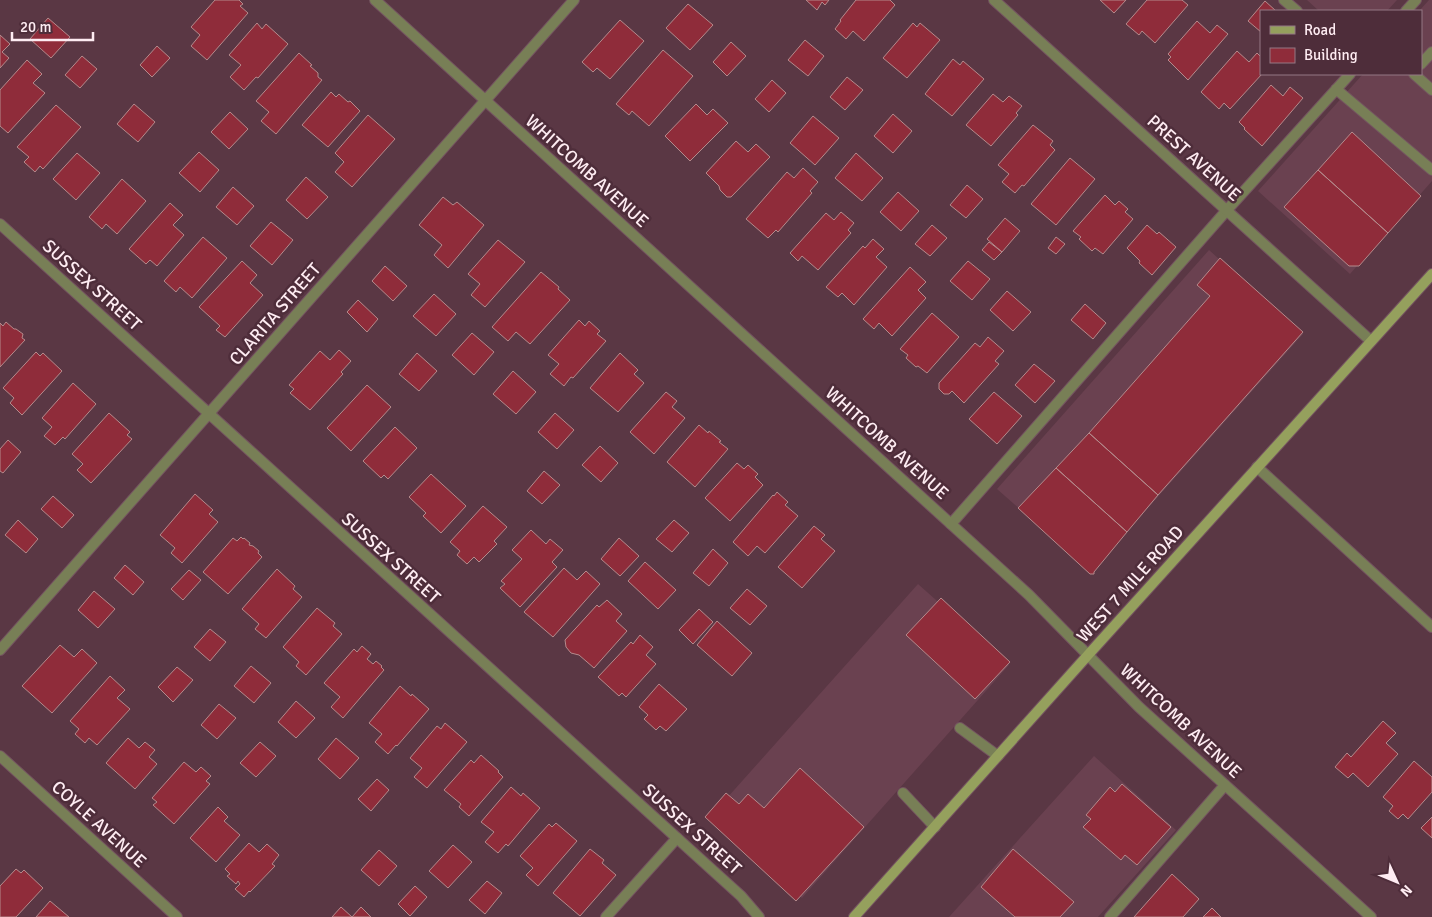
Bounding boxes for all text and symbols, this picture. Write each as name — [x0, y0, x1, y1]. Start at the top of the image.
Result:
scale bar — [12, 10, 94, 42]
legend — [1260, 10, 1422, 75]
text: 20 m — [20, 18, 51, 36]
text: Road — [1304, 21, 1336, 39]
text: Building — [1304, 46, 1358, 64]
street label: WHITCOMB AVENUE — [521, 110, 653, 232]
street label: PREST AVENUE — [1143, 110, 1245, 206]
street label: SUSSEX STREET — [38, 235, 146, 335]
street label: CLARITA STREET — [225, 258, 325, 370]
street label: WHITCOMB AVENUE — [821, 382, 953, 504]
street label: SUSSEX STREET — [337, 508, 445, 608]
street label: WEST 7 MILE ROAD — [1072, 521, 1188, 647]
street label: WHITCOMB AVENUE — [1116, 659, 1246, 783]
street label: COYLE AVENUE — [47, 776, 151, 872]
street label: SUSSEX STREET — [638, 779, 746, 879]
north arrow — [1372, 857, 1422, 907]
text: N — [1396, 881, 1415, 900]

